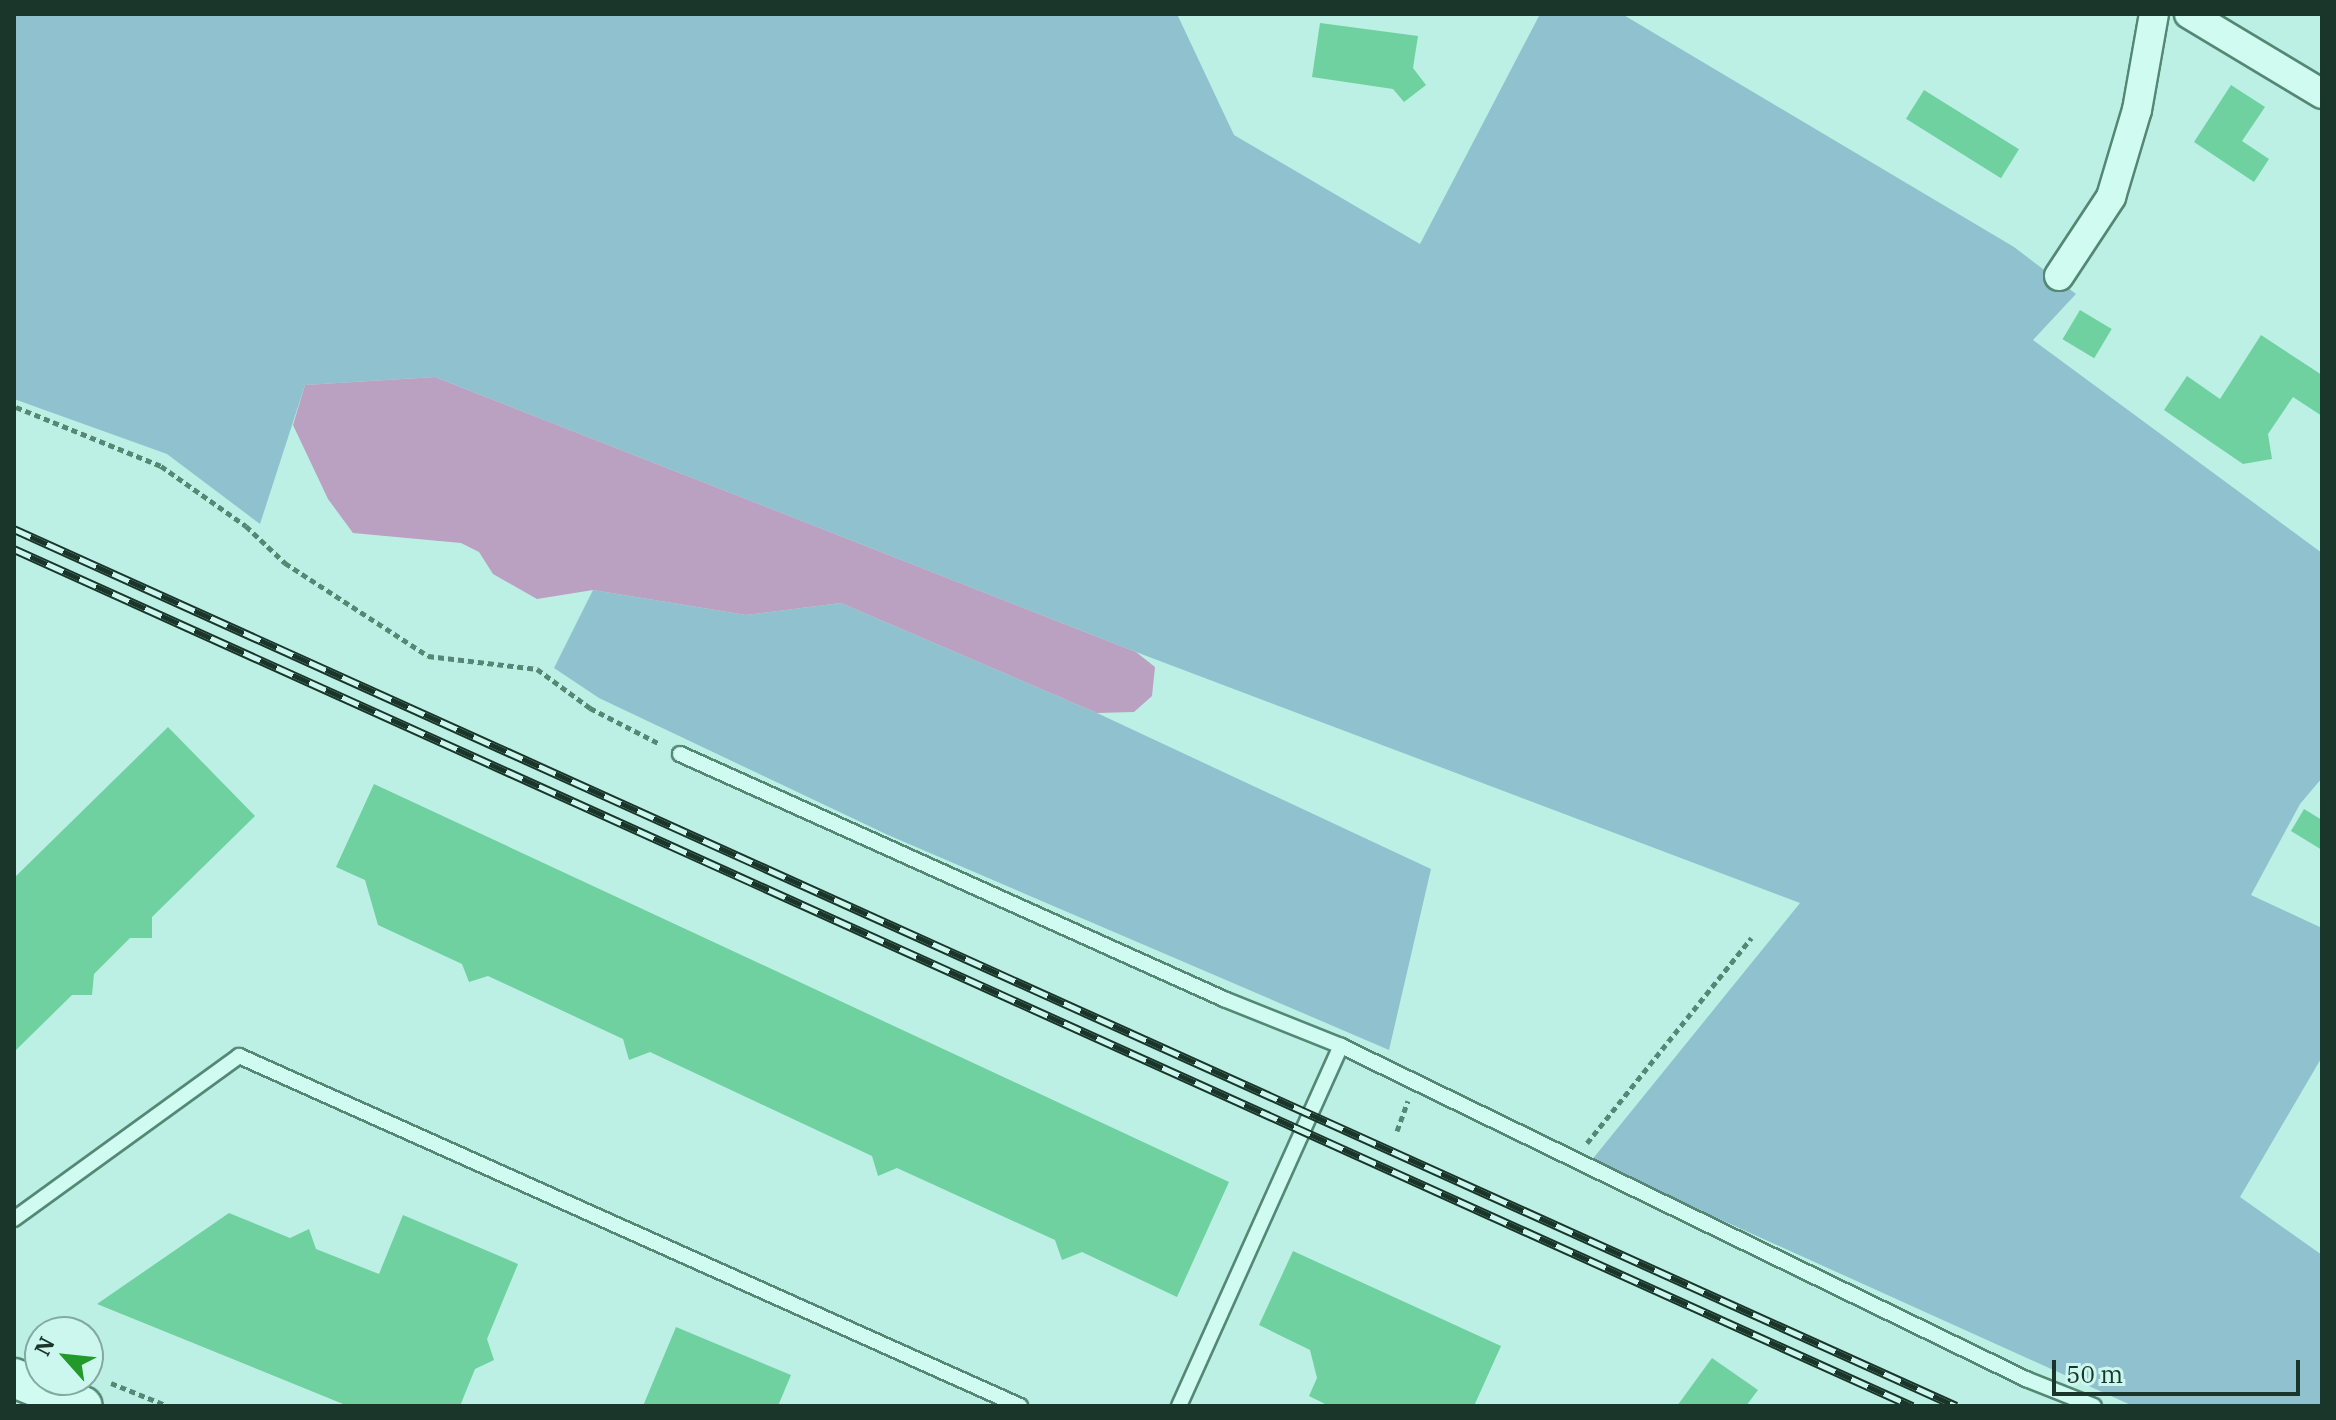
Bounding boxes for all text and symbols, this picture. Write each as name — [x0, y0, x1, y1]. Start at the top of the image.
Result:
north arrow — [24, 1316, 104, 1396]
text: N — [27, 1331, 61, 1360]
scale bar — [2056, 1344, 2304, 1394]
text: 50 m — [2066, 1358, 2123, 1390]

